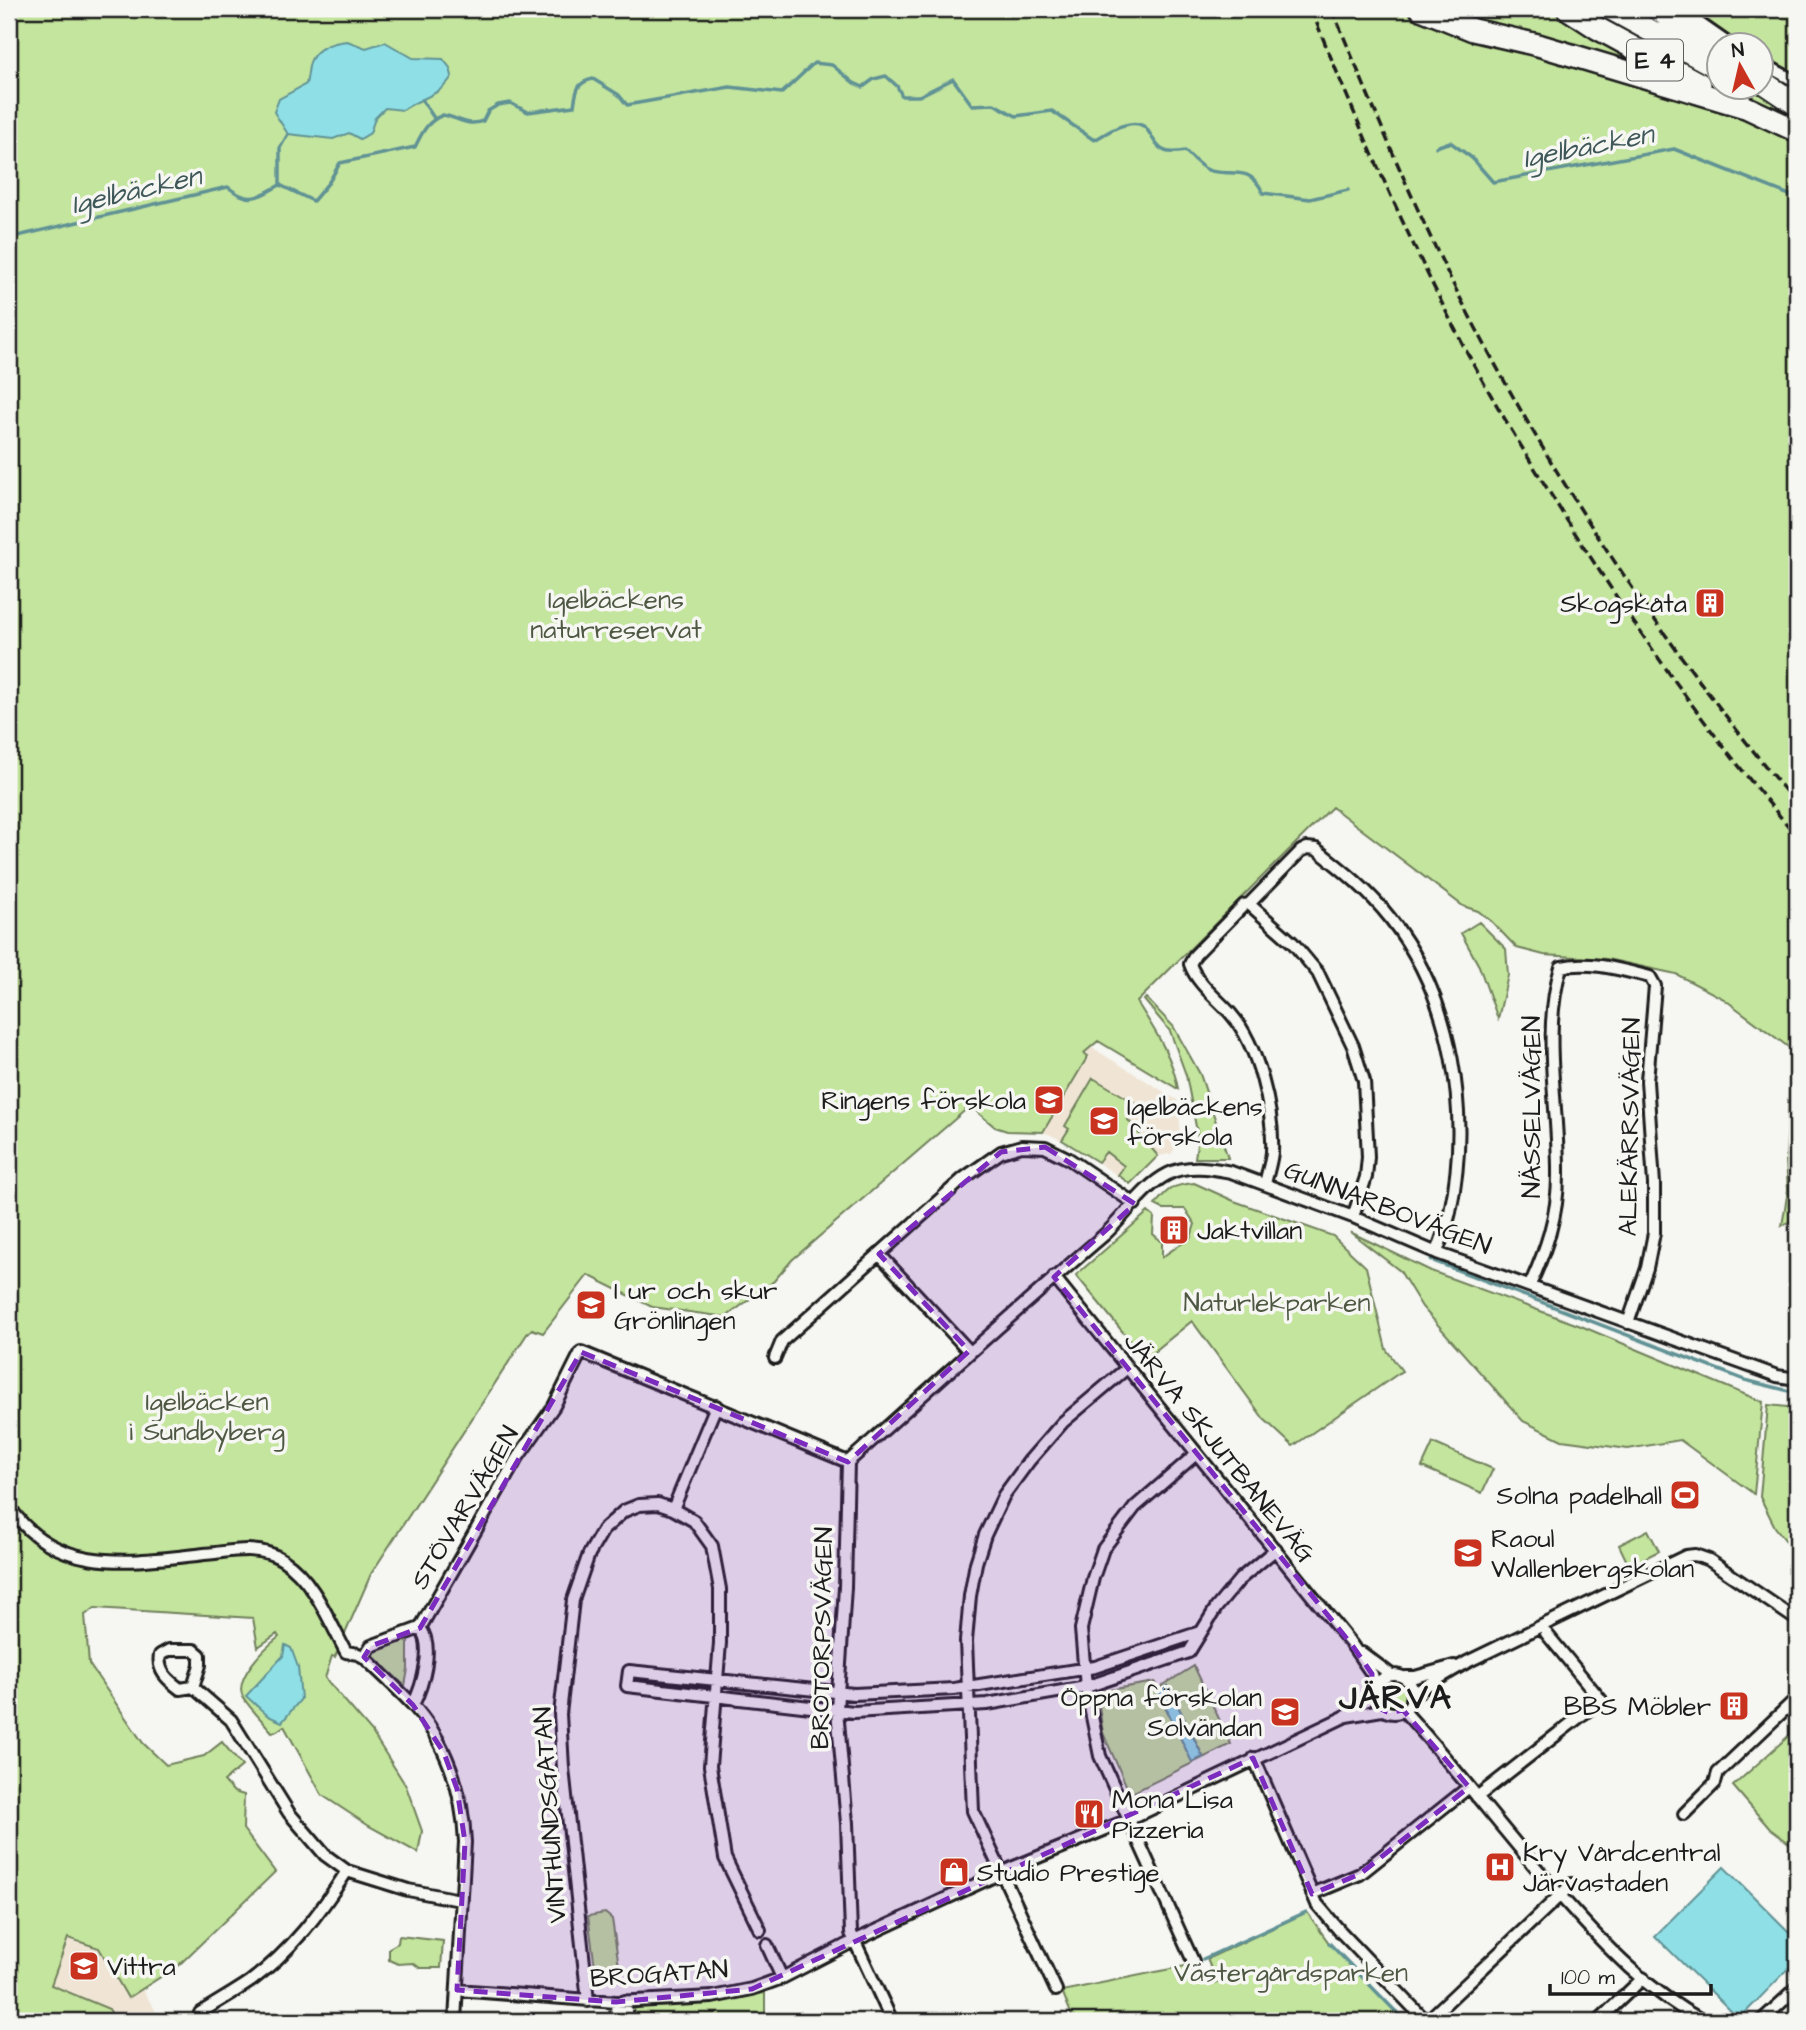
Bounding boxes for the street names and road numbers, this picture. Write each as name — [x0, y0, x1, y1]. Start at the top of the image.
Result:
road number: E 4 — [1627, 40, 1683, 80]
street label: NÄSSELVÄGEN — [1514, 1016, 1550, 1198]
street label: ALEKÄRRSVÄGEN — [1610, 1017, 1650, 1237]
street label: GUNNARBOVÄGEN — [1279, 1152, 1496, 1264]
street label: JÄRVA SKJUTBANEVÄG — [1115, 1325, 1324, 1571]
street label: STÖVARVÄGEN — [402, 1419, 528, 1596]
street label: BROTORPSVÄGEN — [802, 1526, 842, 1750]
street label: VINTHUNDSGATAN — [524, 1706, 576, 1924]
street label: BROGATAN — [589, 1951, 729, 1997]

